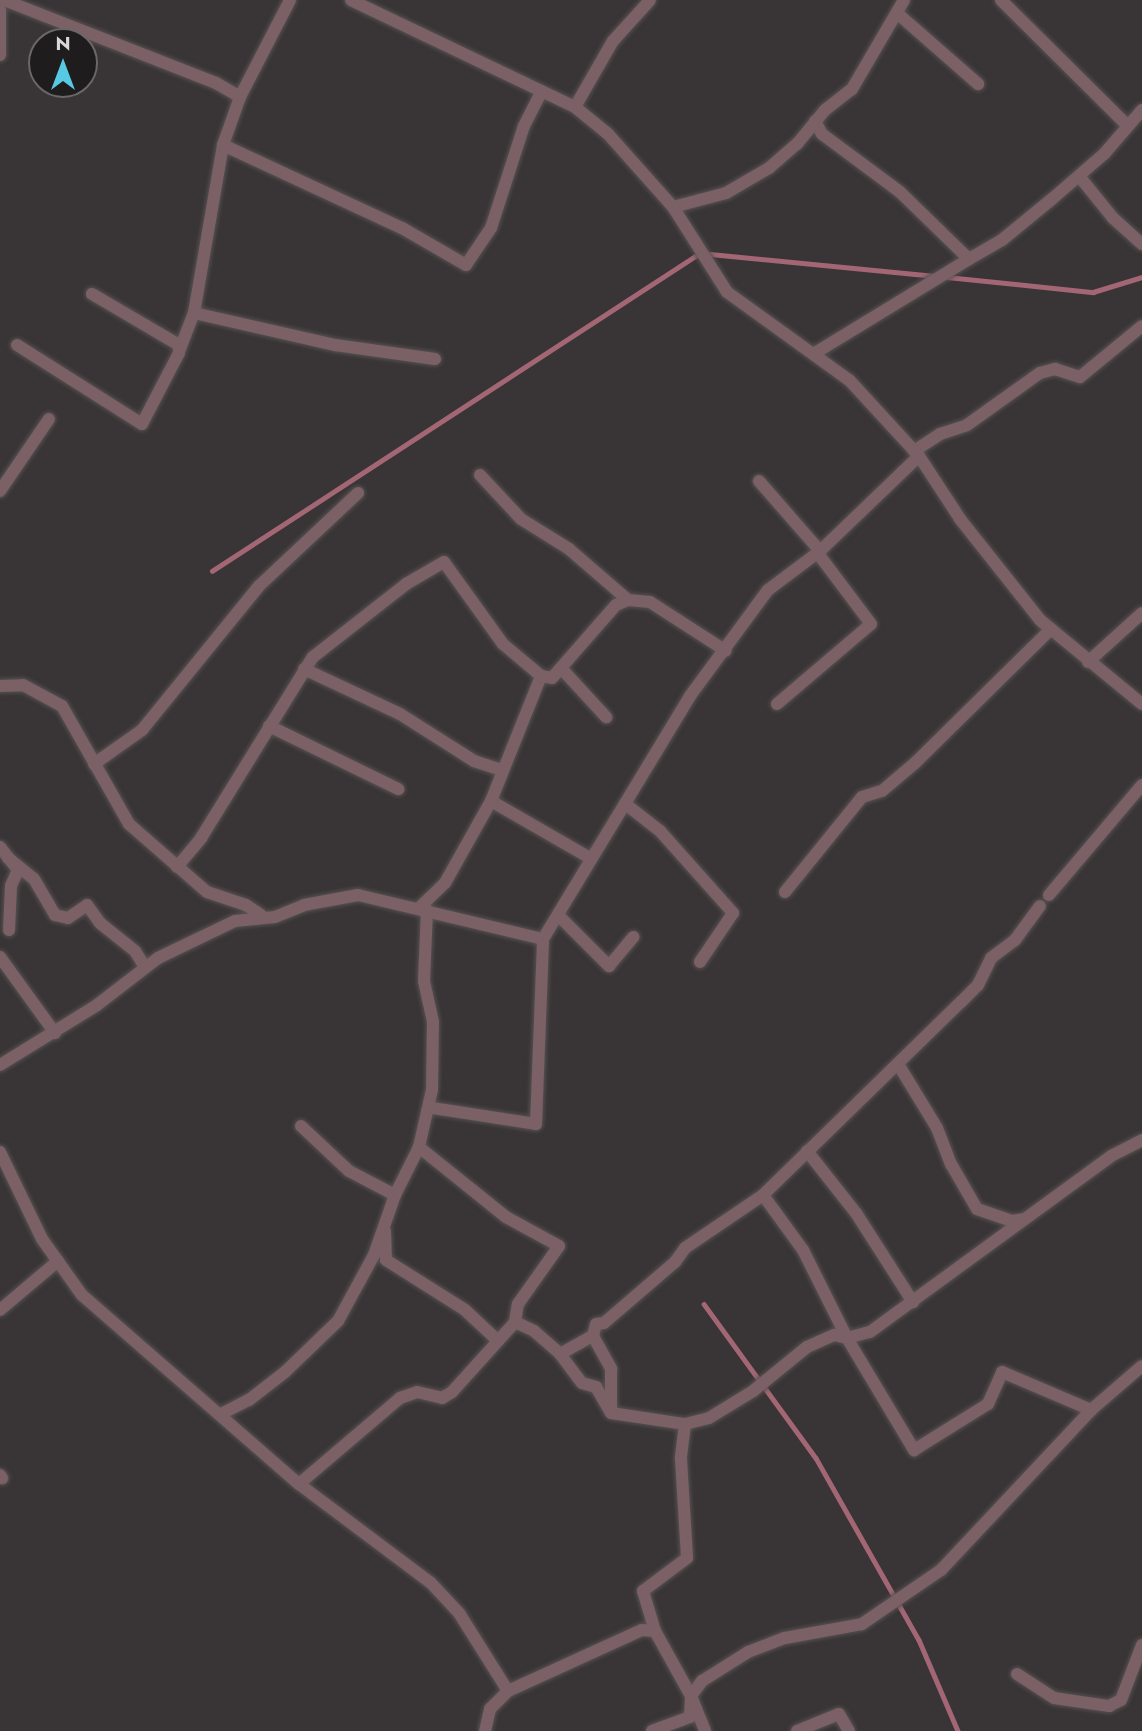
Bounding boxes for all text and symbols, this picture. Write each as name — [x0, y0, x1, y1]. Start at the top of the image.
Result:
north arrow — [28, 28, 98, 98]
text: N — [55, 30, 71, 57]

